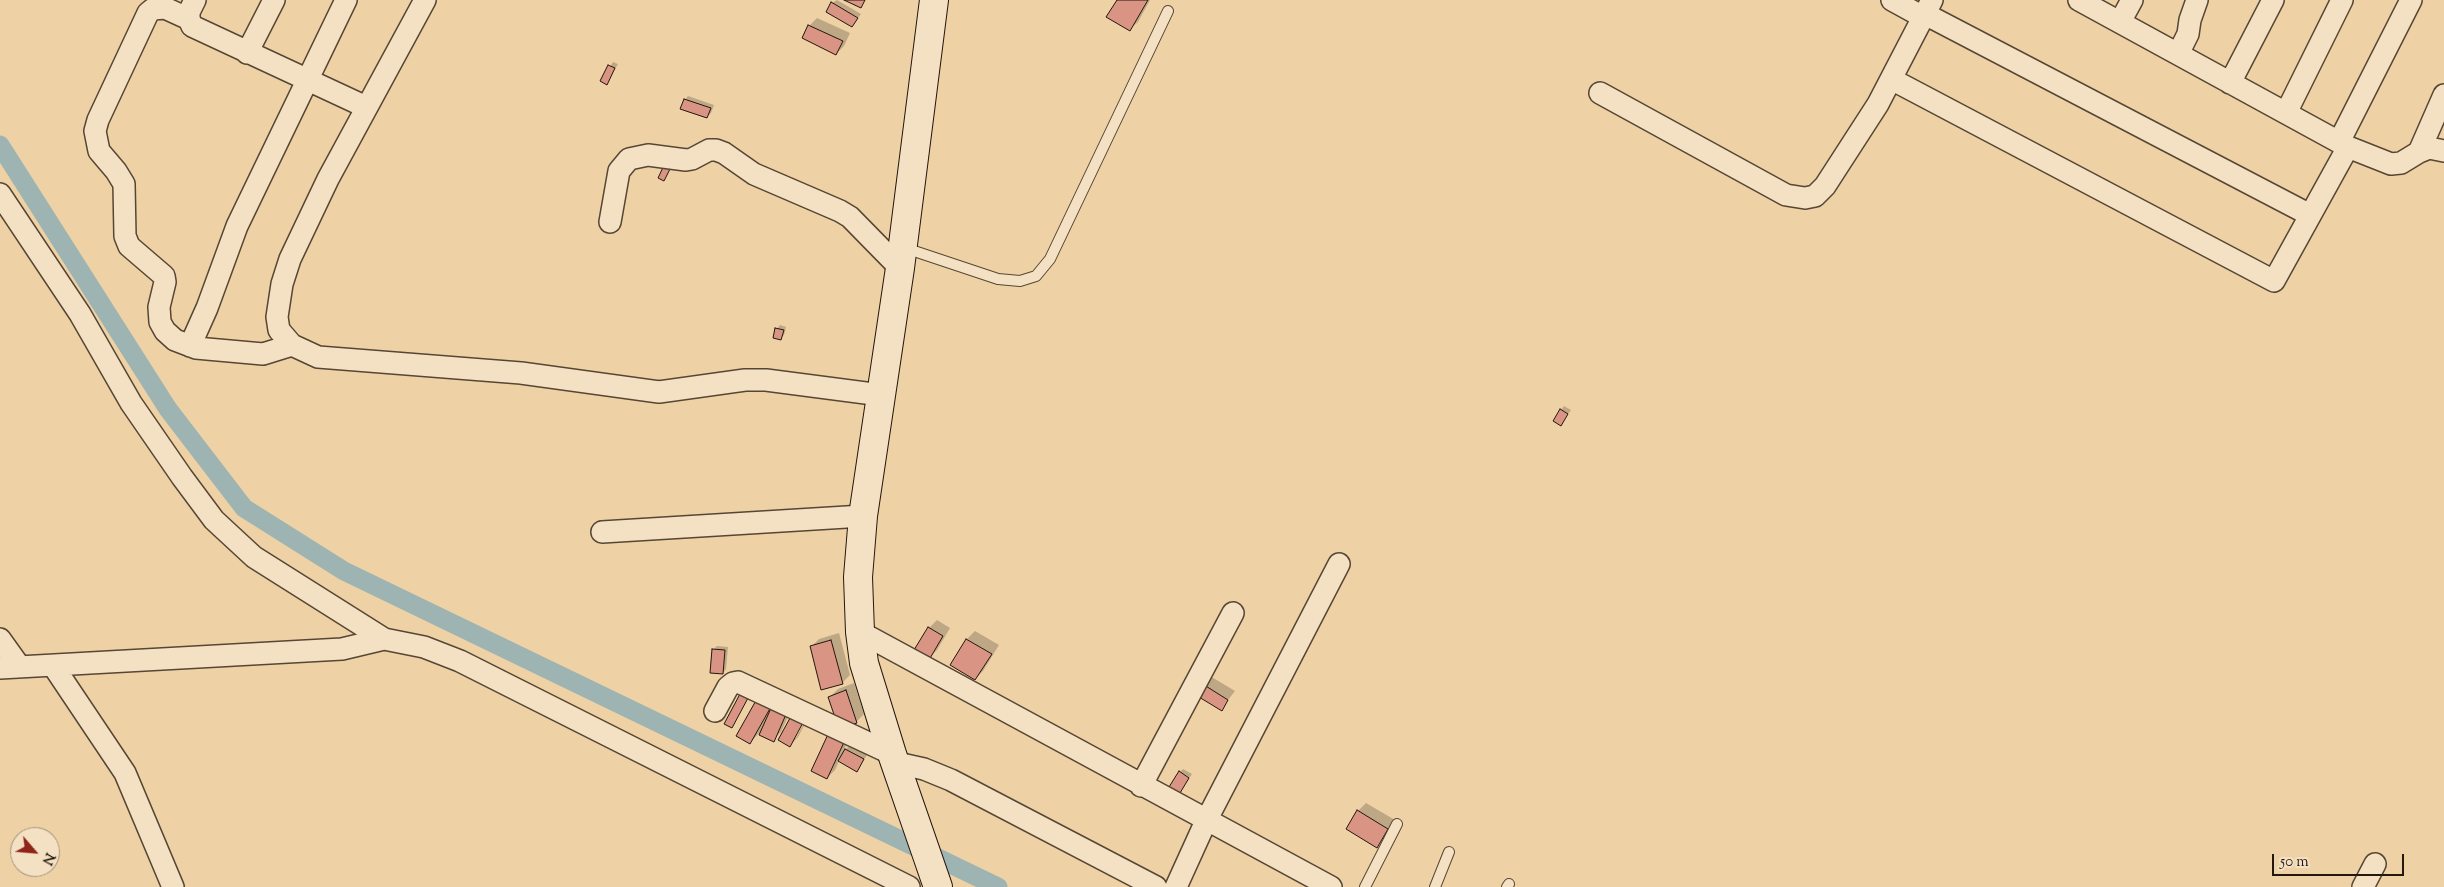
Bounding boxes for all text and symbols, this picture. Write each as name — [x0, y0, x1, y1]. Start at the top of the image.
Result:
north arrow — [10, 827, 60, 877]
scale bar — [2274, 844, 2406, 876]
text: N — [36, 849, 59, 868]
text: 50 m — [2280, 852, 2309, 873]

